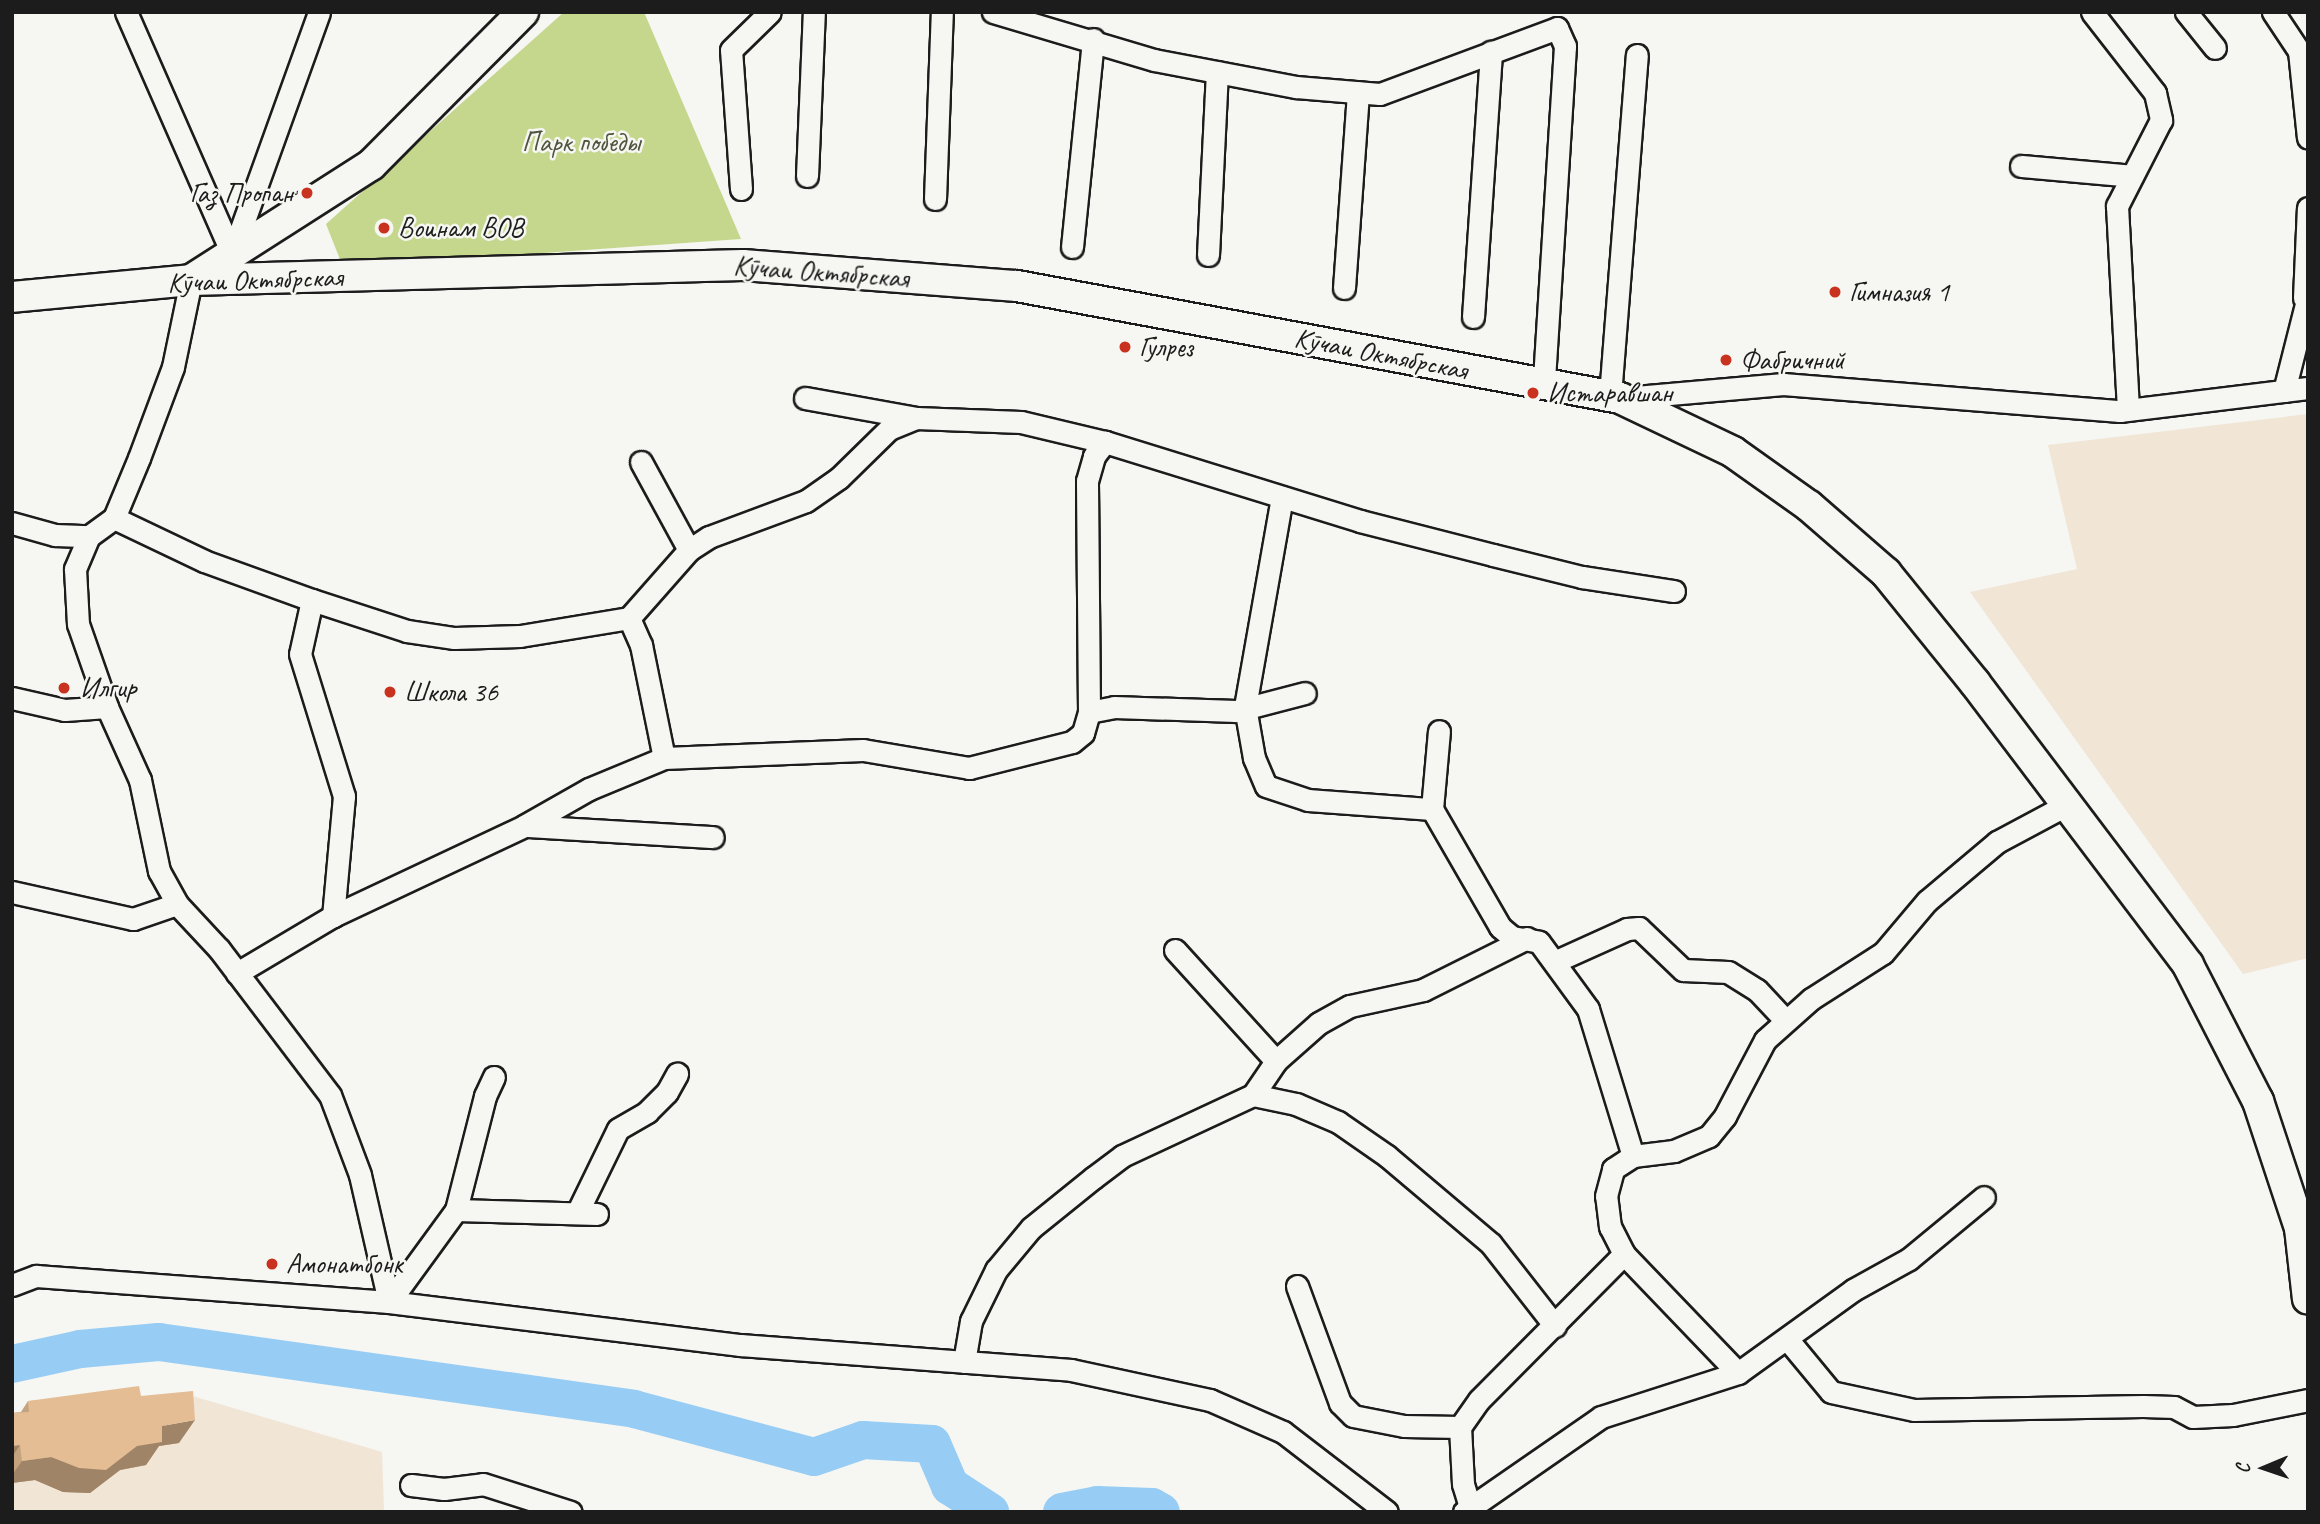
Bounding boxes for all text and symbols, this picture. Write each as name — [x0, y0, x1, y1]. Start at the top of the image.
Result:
park label: Парк победы — [522, 125, 640, 159]
place label: Газ Пропан — [189, 176, 293, 210]
marker: Газ Пропан — [299, 185, 315, 201]
place label: Воинам ВОВ — [398, 211, 522, 245]
marker: Воинам ВОВ — [376, 220, 392, 236]
street label: Кӯчаи Октябрская — [732, 249, 910, 295]
street label: Кӯчаи Октябрская — [166, 260, 344, 300]
place label: Гимназия 1 — [1849, 275, 1949, 309]
marker: Гимназия 1 — [1827, 284, 1843, 300]
street label: Кӯчаи Октябрская — [1291, 321, 1471, 387]
place label: Гулрез — [1139, 330, 1192, 364]
marker: Гулрез — [1117, 339, 1133, 355]
place label: Фабричний — [1740, 343, 1844, 377]
marker: Фабричний — [1718, 352, 1734, 368]
place label: Истаравшан — [1547, 376, 1672, 410]
marker: Истаравшан — [1525, 385, 1541, 401]
place label: Илгир — [80, 671, 136, 705]
place label: Школа 36 — [404, 675, 498, 709]
marker: Илгир — [54, 678, 74, 698]
marker: Школа 36 — [382, 684, 398, 700]
place label: Амонатбонк — [286, 1247, 403, 1281]
marker: Амонатбонк — [264, 1256, 280, 1272]
north arrow — [2229, 1433, 2299, 1503]
text: С — [2231, 1464, 2255, 1474]

